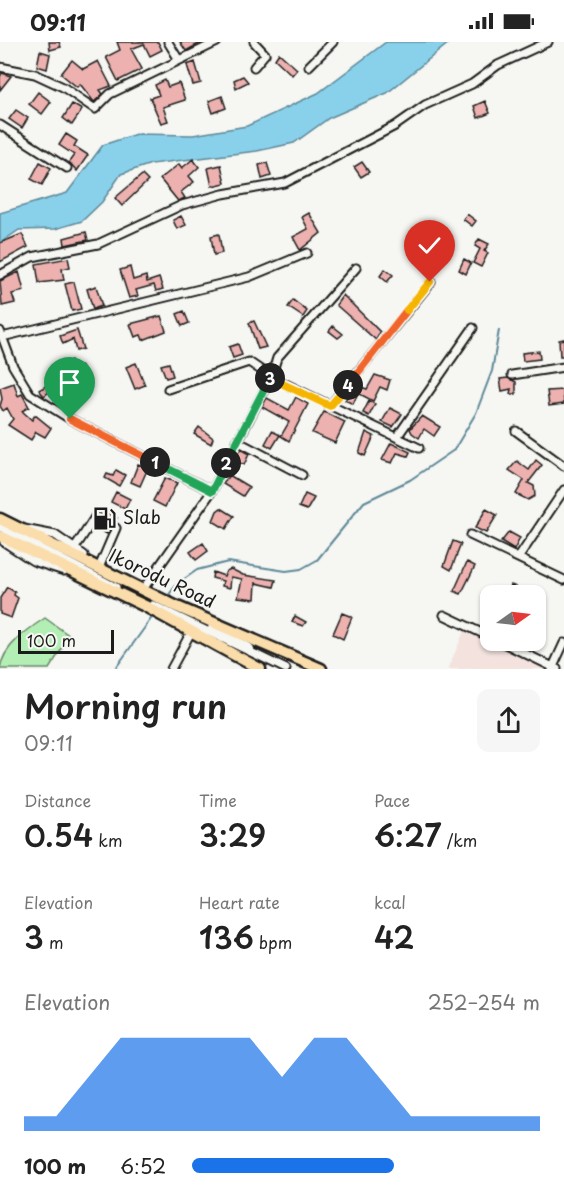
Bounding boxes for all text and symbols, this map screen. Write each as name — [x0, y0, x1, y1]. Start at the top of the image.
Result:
text: 09:11 — [30, 5, 86, 38]
pin — [404, 220, 455, 282]
icon: check — [413, 229, 446, 262]
pin — [44, 357, 95, 419]
pin: 3 — [255, 363, 285, 393]
icon: arrive — [53, 366, 86, 399]
text: 3 — [265, 366, 275, 390]
pin: 4 — [333, 370, 363, 400]
text: 4 — [343, 373, 353, 397]
pin: 1 — [140, 447, 170, 477]
pin: 2 — [211, 448, 241, 478]
text: 1 — [151, 450, 159, 474]
text: 2 — [220, 451, 232, 475]
place label: Slab — [123, 503, 161, 530]
fuel station icon: Slab — [92, 505, 118, 531]
street label: Ikorodu Road — [105, 541, 221, 614]
north arrow — [480, 585, 546, 651]
map controls — [480, 585, 546, 651]
scale bar — [18, 627, 114, 654]
text: 100 m — [27, 628, 76, 652]
text: Morning run — [24, 680, 227, 730]
button: share — [477, 689, 540, 752]
text: 09:11 — [24, 728, 73, 758]
text: Distance — [24, 788, 91, 812]
text: Time — [199, 788, 237, 812]
text: Pace — [374, 788, 410, 812]
text: 0.54 — [24, 812, 93, 857]
text: 3:29 — [199, 812, 266, 857]
text: 6:27 — [374, 812, 442, 857]
text: km — [93, 828, 122, 852]
text: /km — [442, 828, 477, 852]
text: Elevation — [24, 890, 93, 914]
text: Heart rate — [199, 890, 280, 914]
text: kcal — [374, 890, 406, 914]
text: 3 — [24, 914, 44, 959]
text: 136 — [199, 914, 254, 959]
text: 42 — [374, 914, 414, 959]
text: m — [44, 930, 63, 954]
text: bpm — [254, 930, 292, 954]
text: Elevation — [24, 987, 110, 1017]
text: 252–254 m — [428, 987, 540, 1017]
text: 100 m — [24, 1151, 86, 1181]
text: 6:52 — [120, 1151, 166, 1181]

